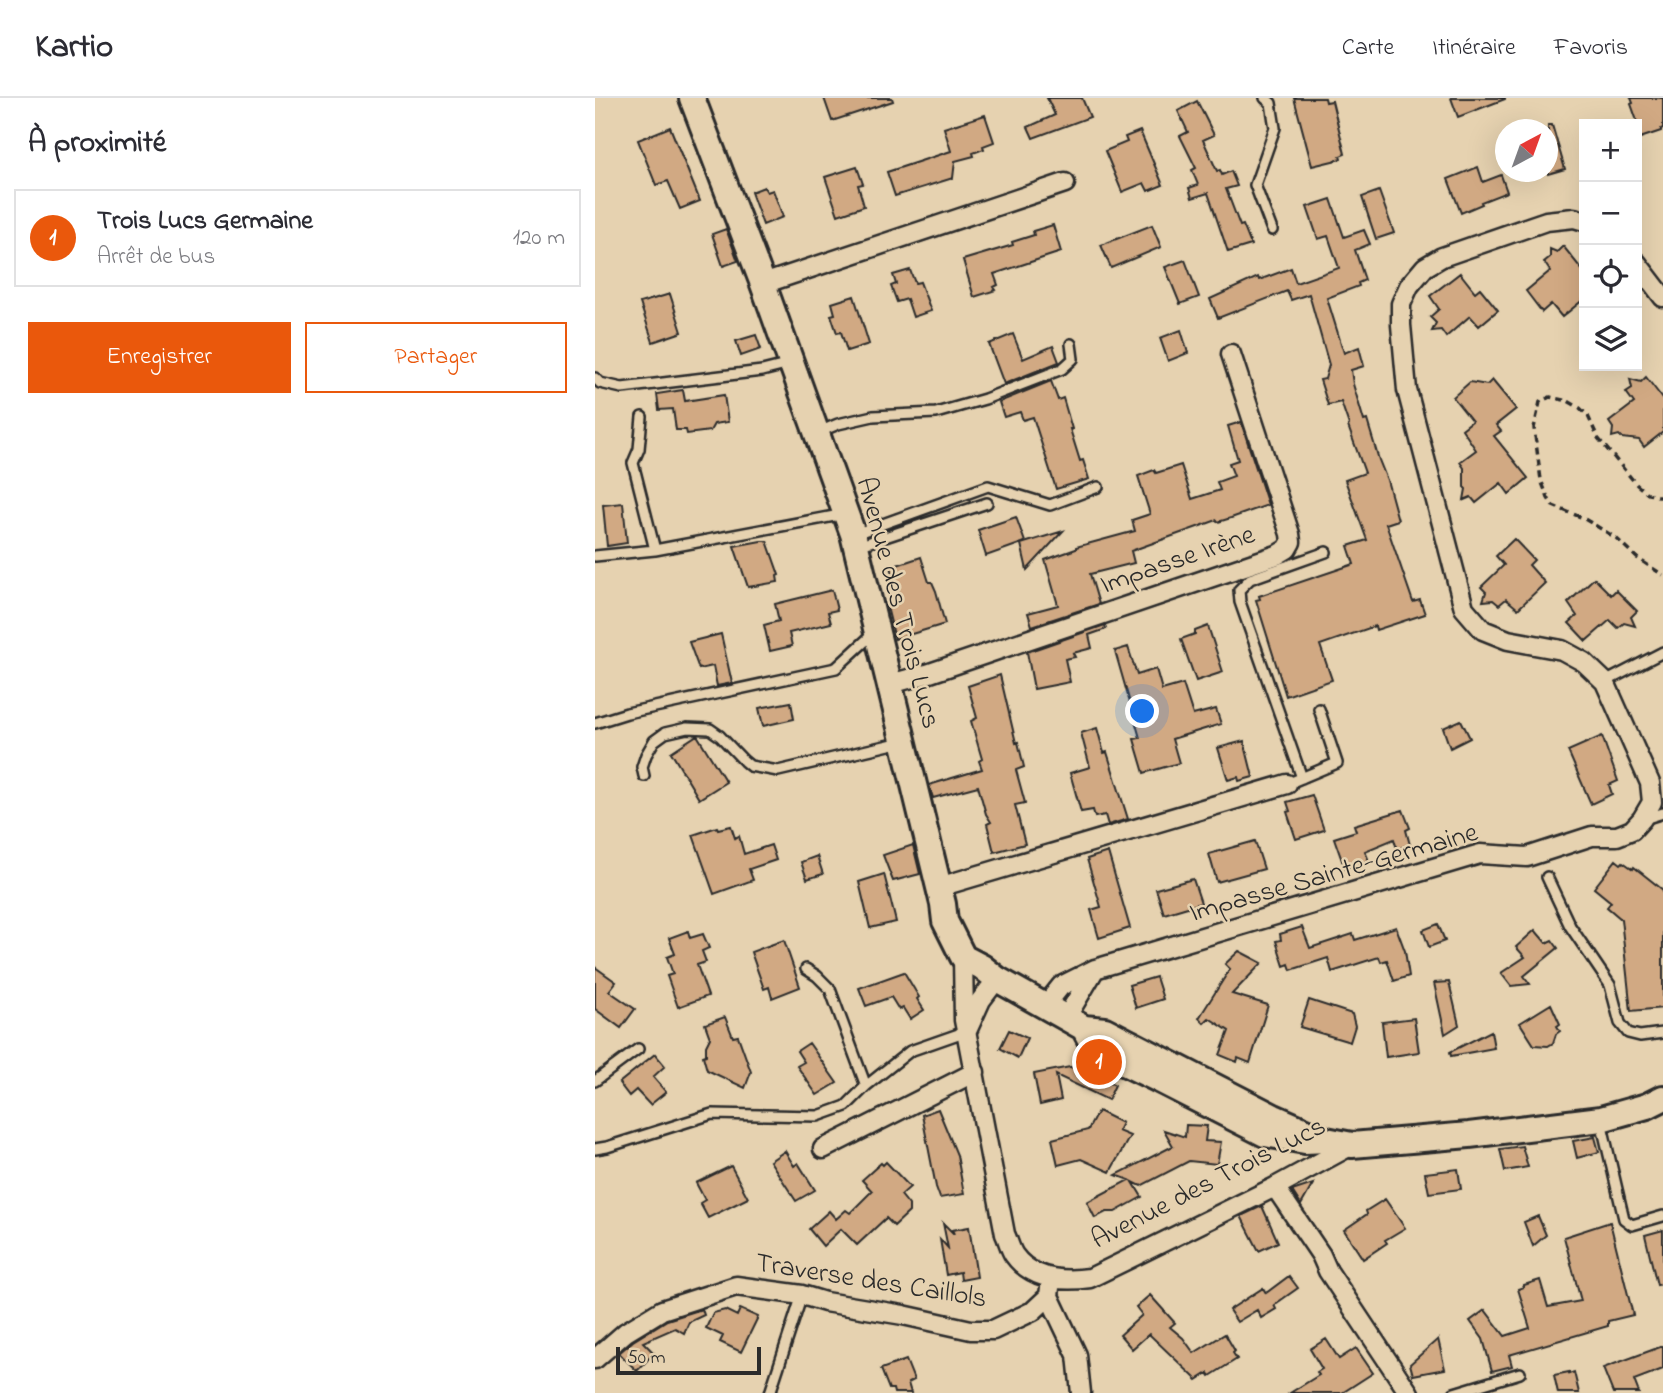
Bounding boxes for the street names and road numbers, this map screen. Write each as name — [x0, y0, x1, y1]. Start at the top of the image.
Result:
street label: Avenue des Trois Lucs — [844, 473, 950, 733]
street label: Impasse Irène — [1095, 515, 1261, 607]
street label: Impasse Sainte-Germaine — [1185, 813, 1483, 935]
street label: Avenue des Trois Lucs — [1084, 1107, 1334, 1261]
street label: Traverse des Caillols — [752, 1243, 990, 1321]

